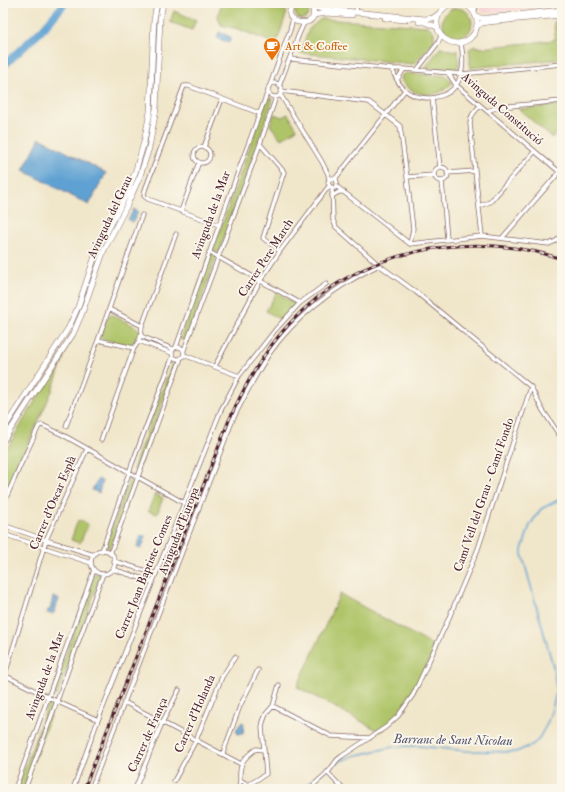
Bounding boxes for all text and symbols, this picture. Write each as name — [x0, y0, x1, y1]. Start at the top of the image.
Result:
cafe icon: Art & Coffee — [262, 36, 282, 61]
place label: Art & Coffee — [284, 39, 348, 54]
street label: Avinguda Constitució — [457, 69, 546, 149]
street label: Avinguda de la Mar — [188, 169, 234, 262]
street label: Avinguda del Grau — [84, 173, 136, 262]
street label: Carrer Pere March — [235, 215, 297, 300]
street label: Camí Vell del Grau - Camí Fondo — [451, 416, 517, 574]
street label: Carrer d'Oscar Esplà — [26, 453, 80, 552]
street label: Avinguda d'Europa — [155, 484, 203, 578]
street label: Carrer Joan Baptiste Comes — [112, 512, 176, 642]
street label: Avinguda de la Mar — [22, 630, 68, 723]
street label: Carrer d'Holanda — [171, 672, 219, 755]
street label: Carrer de França — [125, 694, 172, 775]
water label: Barranc de Sant Nicolau — [392, 731, 513, 749]

